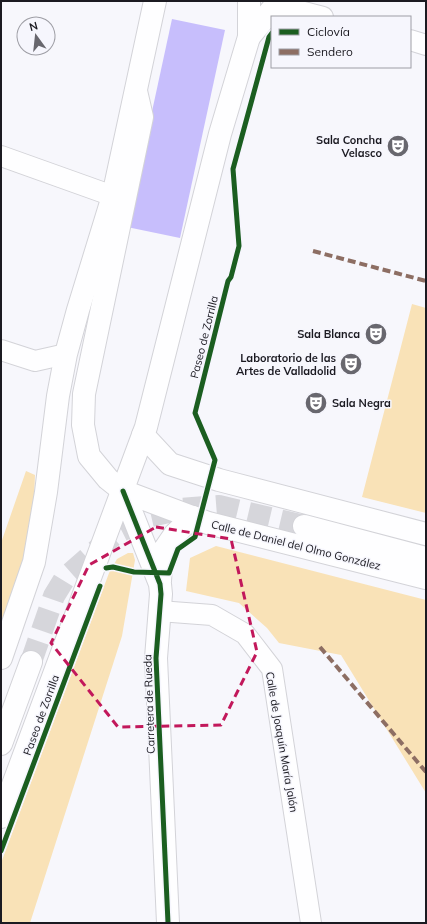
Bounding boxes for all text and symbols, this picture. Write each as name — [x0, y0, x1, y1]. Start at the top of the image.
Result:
north arrow — [16, 16, 56, 56]
legend — [271, 16, 411, 68]
text: N — [28, 19, 39, 34]
text: Ciclovía — [307, 24, 350, 39]
text: Sendero — [307, 44, 353, 59]
place label: Sala Concha Velasco — [316, 133, 382, 160]
theatre icon: Sala Concha Velasco — [385, 133, 411, 159]
street label: Paseo de Zorrilla — [187, 294, 221, 380]
theatre icon: Sala Blanca — [363, 321, 389, 347]
place label: Sala Blanca — [297, 327, 360, 341]
place label: Laboratorio de las Artes de Valladolid — [236, 351, 336, 378]
theatre icon: Laboratorio de las Artes de Valladolid — [338, 351, 364, 377]
theatre icon: Sala Negra — [303, 390, 329, 416]
place label: Sala Negra — [332, 396, 391, 410]
street label: Calle de Daniel del Olmo González — [210, 517, 382, 573]
street label: Carretera de Rueda — [140, 654, 158, 754]
street label: Calle de Joaquín María Jalón — [263, 671, 301, 813]
street label: Paseo de Zorrilla — [20, 673, 62, 757]

